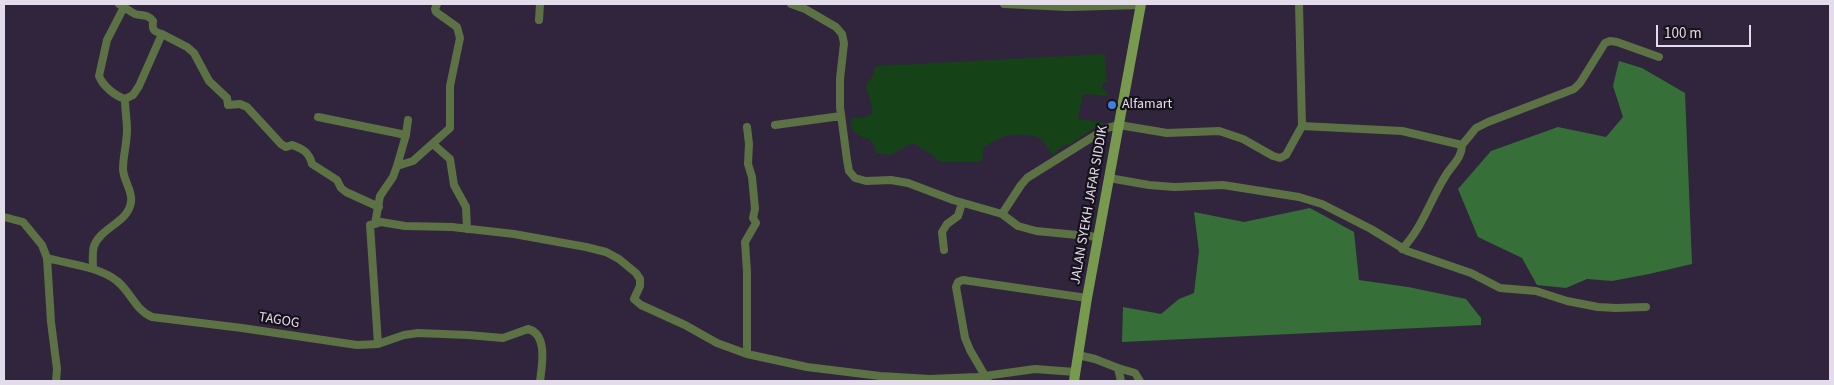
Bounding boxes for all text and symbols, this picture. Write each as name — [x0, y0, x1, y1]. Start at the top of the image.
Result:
scale bar — [1659, 15, 1754, 47]
text: 100 m — [1664, 23, 1702, 44]
place label: Alfamart — [1122, 97, 1172, 113]
marker: Alfamart — [1106, 99, 1118, 111]
street label: JALAN SYEKH JAFAR SIDDIK — [1068, 124, 1112, 286]
street label: TAGOG — [257, 309, 301, 333]

